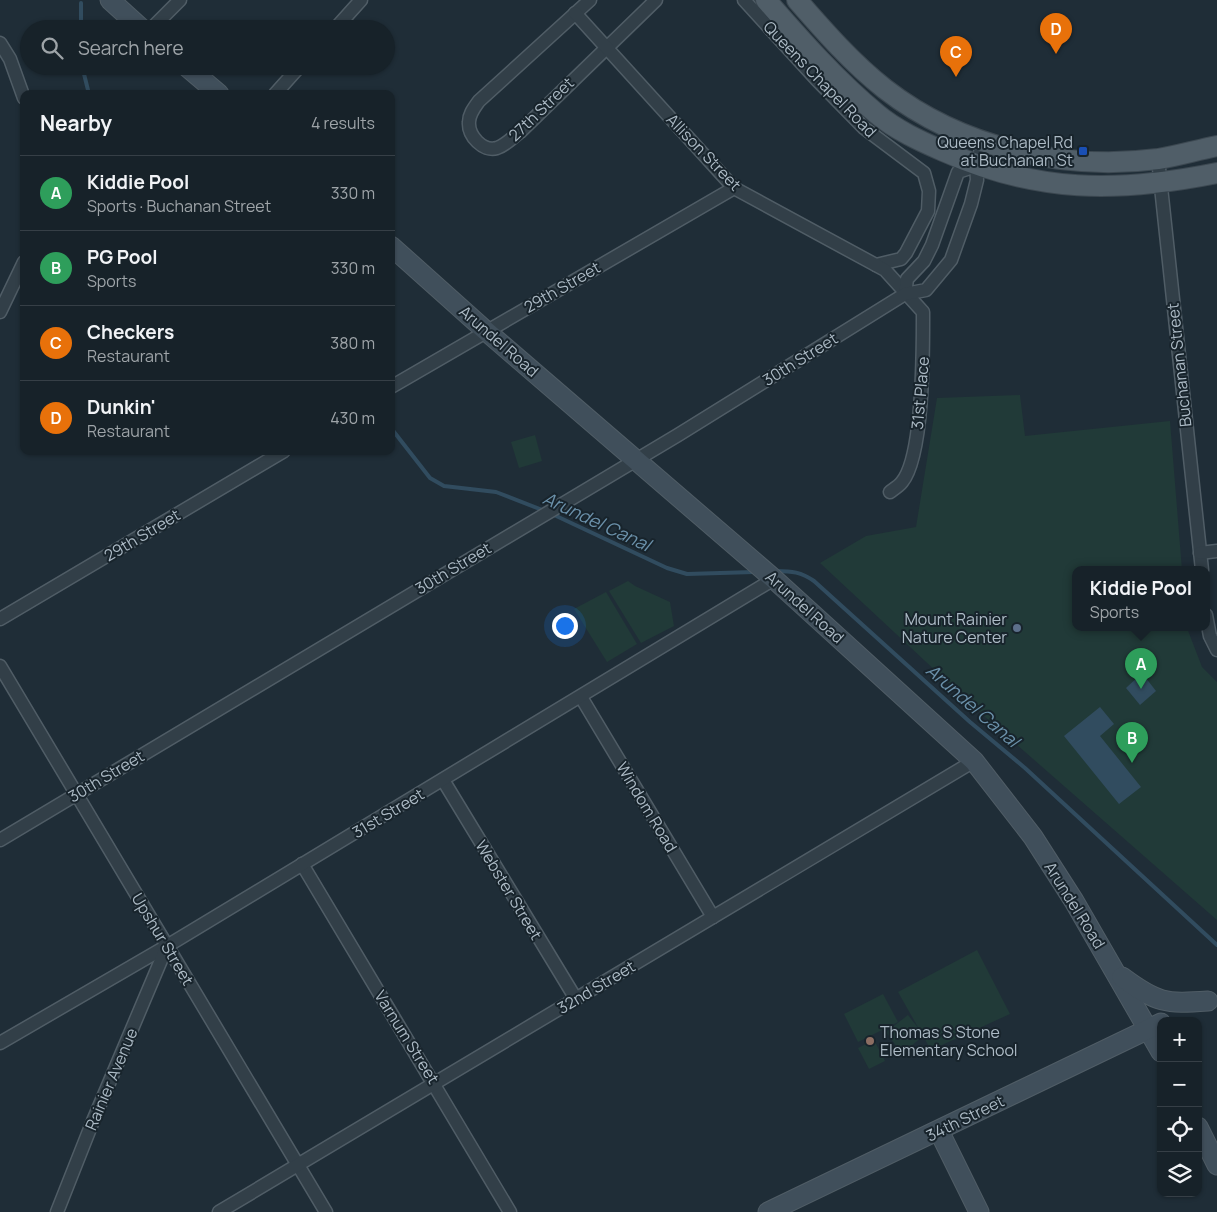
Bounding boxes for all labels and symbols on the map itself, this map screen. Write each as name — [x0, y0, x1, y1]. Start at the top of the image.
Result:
pin: D — [1040, 13, 1072, 54]
street label: Queens Chapel Road — [759, 16, 881, 142]
pin: C — [940, 36, 972, 77]
street label: 27th Street — [503, 72, 579, 146]
street label: Allison Street — [662, 109, 746, 195]
place label: Queens Chapel Rd at Buchanan St — [937, 131, 1073, 171]
marker: Queens Chapel Rd at Buchanan St — [1077, 145, 1089, 157]
street label: 29th Street — [520, 256, 604, 318]
street label: Arundel Road — [455, 300, 543, 382]
street label: Buchanan Street — [1162, 302, 1196, 428]
street label: 30th Street — [758, 327, 842, 391]
street label: 31st Place — [906, 356, 934, 430]
water label: Arundel Canal — [539, 486, 657, 558]
street label: 29th Street — [100, 504, 184, 566]
street label: 30th Street — [411, 537, 495, 599]
street label: Arundel Road — [761, 566, 849, 648]
place label: Mount Rainier Nature Center — [902, 608, 1007, 648]
your location — [552, 613, 578, 639]
marker: Mount Rainier Nature Center — [1011, 622, 1023, 634]
pin: A — [1125, 648, 1157, 689]
water label: Arundel Canal — [921, 658, 1027, 754]
pin: B — [1116, 722, 1148, 763]
street label: 30th Street — [64, 745, 148, 807]
street label: Windom Road — [611, 758, 683, 856]
street label: 31st Street — [348, 783, 428, 843]
street label: Webster Street — [471, 836, 547, 944]
street label: Arundel Road — [1040, 857, 1110, 953]
street label: Upshur Street — [127, 889, 199, 989]
street label: 32nd Street — [553, 955, 639, 1019]
street label: Varnum Street — [369, 986, 445, 1088]
place label: Thomas S Stone Elementary School — [880, 1021, 1018, 1061]
street label: Rainier Avenue — [80, 1025, 142, 1133]
marker: Thomas S Stone Elementary School — [864, 1035, 876, 1047]
street label: 34th Street — [922, 1090, 1008, 1146]

